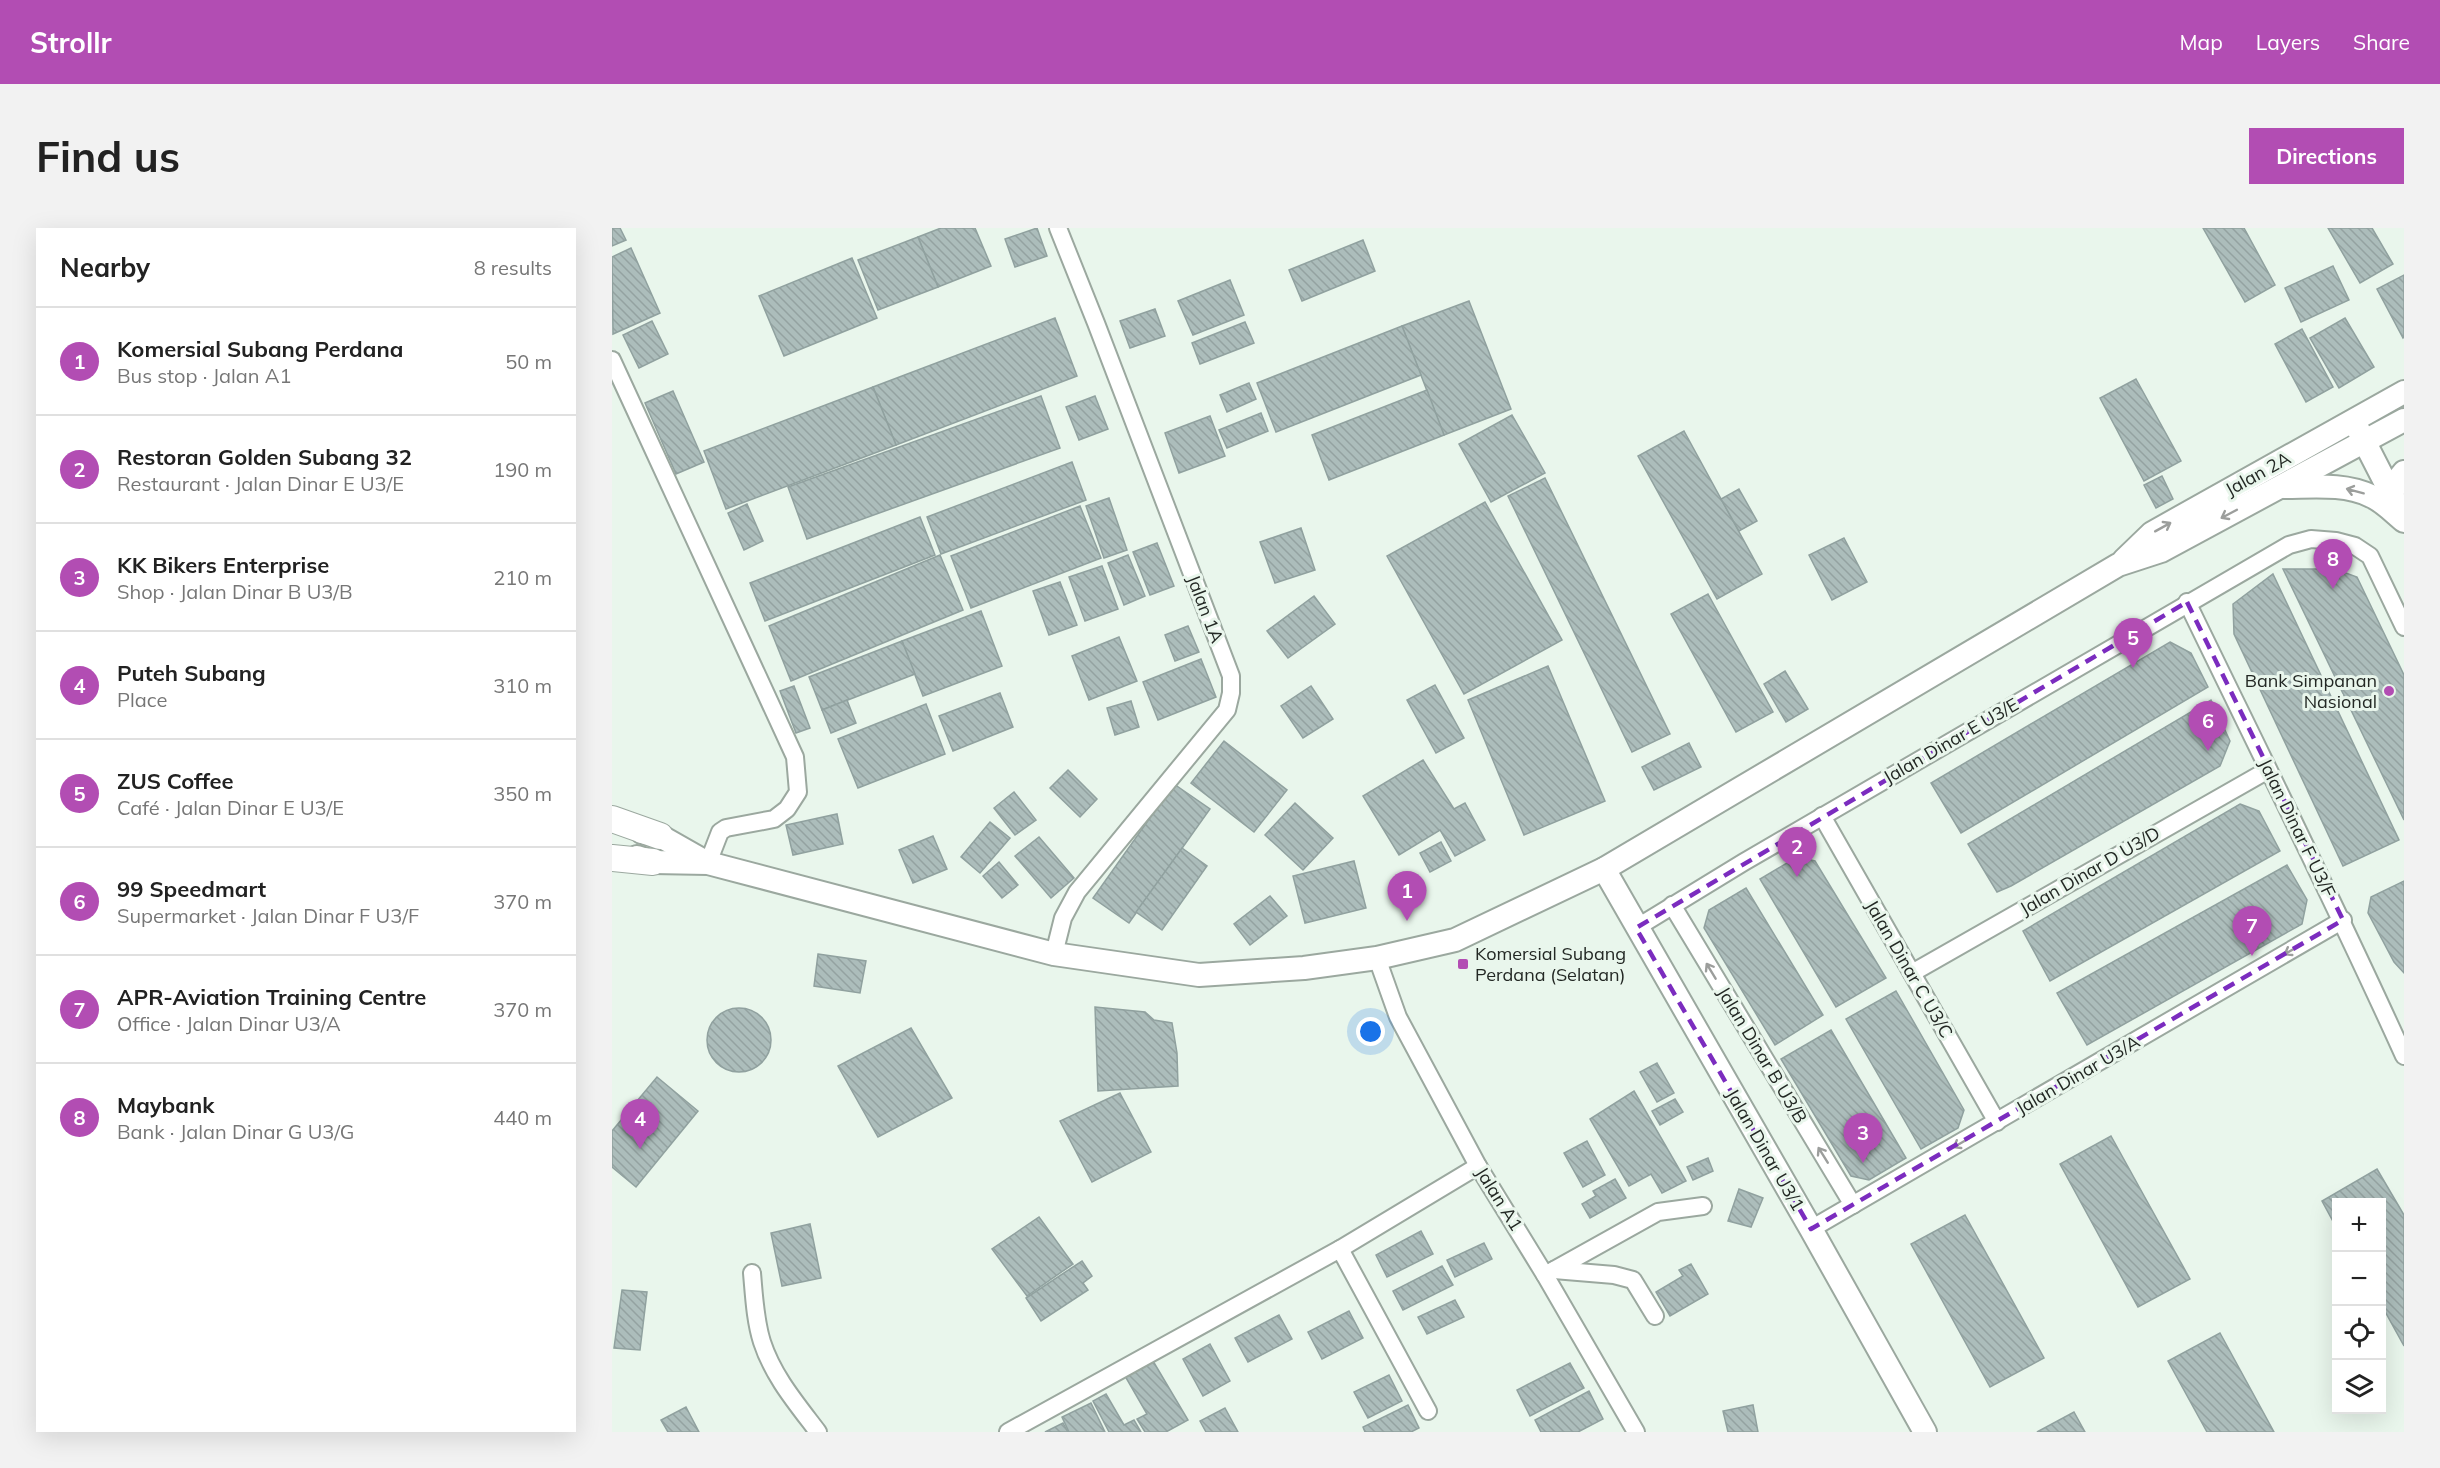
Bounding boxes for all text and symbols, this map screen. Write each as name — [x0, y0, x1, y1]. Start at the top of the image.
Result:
text: Strollr — [30, 25, 112, 60]
text: Map — [2180, 29, 2223, 55]
text: Layers — [2256, 29, 2320, 55]
text: Share — [2353, 29, 2410, 55]
button: Directions — [2249, 128, 2404, 184]
text: Find us — [36, 130, 180, 183]
text: Nearby — [60, 251, 150, 284]
text: 8 results — [474, 255, 552, 280]
text: Komersial Subang Perdana — [117, 335, 403, 363]
text: 1 — [74, 349, 86, 374]
text: 50 m — [505, 349, 552, 374]
text: Bus stop · Jalan A1 — [117, 363, 291, 388]
text: Restoran Golden Subang 32 — [117, 443, 412, 471]
street label: Jalan 2A — [2221, 446, 2294, 501]
text: 2 — [74, 457, 86, 482]
text: 190 m — [493, 457, 552, 482]
text: Restaurant · Jalan Dinar E U3/E — [117, 471, 404, 496]
one-way arrow — [2346, 485, 2365, 496]
one-way arrow — [2221, 509, 2239, 520]
one-way arrow — [2154, 521, 2171, 533]
pin: 8 — [2314, 540, 2352, 589]
text: KK Bikers Enterprise — [117, 551, 329, 579]
text: 3 — [74, 565, 86, 590]
text: 210 m — [493, 565, 552, 590]
street label: Jalan 1A — [1182, 572, 1229, 646]
text: Shop · Jalan Dinar B U3/B — [117, 579, 353, 604]
pin: 5 — [2114, 618, 2152, 668]
text: Puteh Subang — [117, 659, 266, 687]
place label: Bank Simpanan Nasional — [2245, 669, 2377, 713]
text: 4 — [74, 673, 86, 698]
text: 310 m — [493, 673, 552, 698]
marker: Bank Simpanan Nasional — [2382, 684, 2396, 698]
text: Place — [117, 687, 167, 712]
street label: Jalan Dinar E U3/E — [1879, 693, 2022, 789]
pin: 6 — [2188, 702, 2228, 751]
street label: Jalan Dinar F U3/F — [2254, 755, 2341, 901]
text: ZUS Coffee — [117, 767, 234, 795]
text: 5 — [74, 781, 86, 806]
text: 350 m — [493, 781, 552, 806]
text: Café · Jalan Dinar E U3/E — [117, 795, 344, 820]
street label: Jalan Dinar D U3/D — [2016, 821, 2164, 920]
pin: 2 — [1778, 828, 1816, 877]
pin: 1 — [1388, 872, 1426, 921]
text: 99 Speedmart — [117, 875, 266, 903]
text: 6 — [74, 889, 86, 914]
text: 370 m — [493, 889, 552, 914]
street label: Jalan Dinar C U3/C — [1861, 896, 1958, 1042]
text: Supermarket · Jalan Dinar F U3/F — [117, 903, 419, 928]
pin: 7 — [2232, 906, 2272, 956]
place label: Komersial Subang Perdana (Selatan) — [1475, 942, 1626, 986]
one-way arrow — [2284, 944, 2301, 956]
marker: Komersial Subang Perdana (Selatan) — [1456, 957, 1470, 971]
one-way arrow — [1704, 963, 1716, 980]
street label: Jalan Dinar B U3/B — [1712, 982, 1812, 1127]
text: APR-Aviation Training Centre — [117, 983, 426, 1011]
text: 7 — [74, 997, 86, 1022]
text: 370 m — [493, 997, 552, 1022]
text: Office · Jalan Dinar U3/A — [117, 1011, 341, 1036]
your location — [1356, 1017, 1385, 1046]
street label: Jalan Dinar U3/A — [2012, 1030, 2144, 1119]
street label: Jalan Dinar U3/1 — [1721, 1085, 1810, 1215]
text: Maybank — [117, 1091, 214, 1119]
pin: 4 — [621, 1100, 660, 1149]
text: 8 — [74, 1105, 86, 1130]
text: 440 m — [493, 1105, 552, 1130]
pin: 3 — [1844, 1114, 1882, 1163]
text: Bank · Jalan Dinar G U3/G — [117, 1119, 354, 1144]
one-way arrow — [1953, 1137, 1970, 1149]
one-way arrow — [1816, 1147, 1828, 1164]
street label: Jalan A1 — [1471, 1162, 1528, 1235]
map controls — [2332, 1198, 2386, 1414]
button: + — [2332, 1198, 2386, 1252]
button: − — [2332, 1252, 2386, 1306]
button: locate — [2332, 1306, 2386, 1360]
button: layers — [2332, 1360, 2386, 1414]

